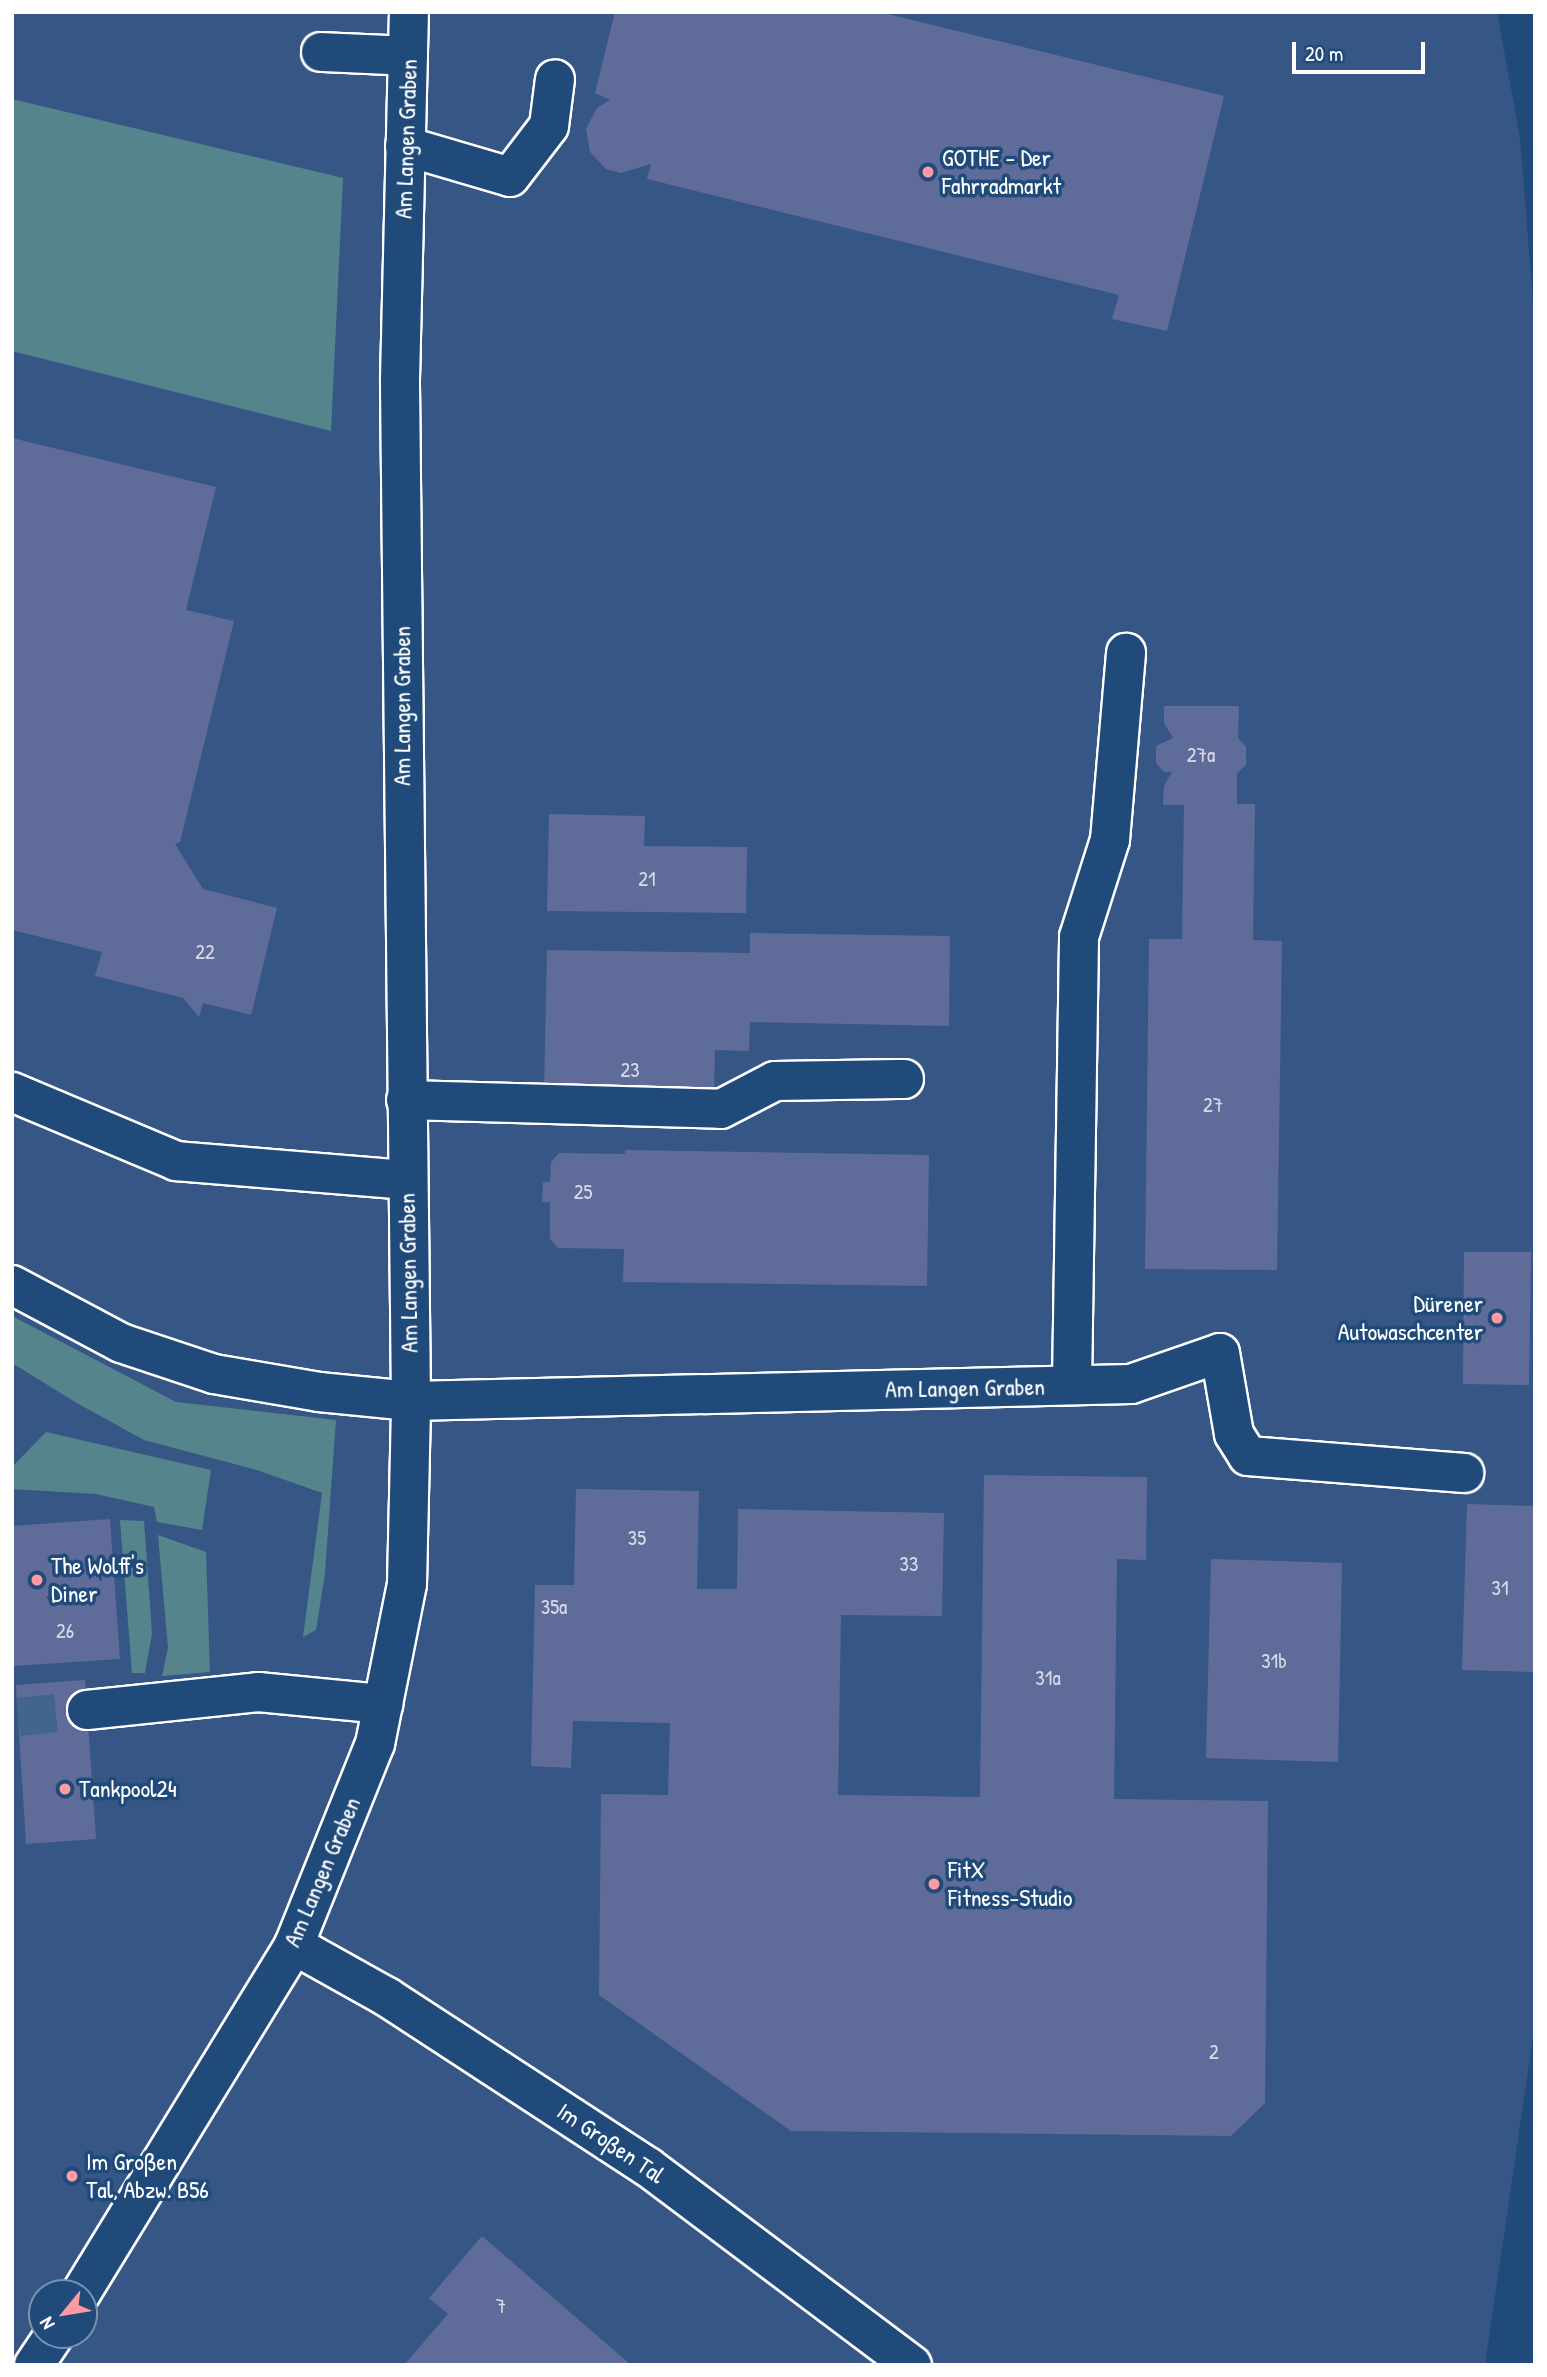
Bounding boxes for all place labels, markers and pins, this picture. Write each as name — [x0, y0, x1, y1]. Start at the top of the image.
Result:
place label: GOTHE - Der Fahrradmarkt — [942, 144, 1061, 200]
marker: GOTHE - Der Fahrradmarkt — [920, 164, 936, 180]
place label: Dürener Autowaschcenter — [1338, 1290, 1483, 1346]
marker: Dürener Autowaschcenter — [1489, 1310, 1505, 1326]
place label: The Wolff's Diner — [51, 1552, 144, 1608]
marker: The Wolff's Diner — [29, 1572, 45, 1588]
place label: Tankpool24 — [79, 1775, 177, 1803]
marker: Tankpool24 — [57, 1781, 73, 1797]
place label: FitX Fitness-Studio — [948, 1856, 1072, 1912]
marker: FitX Fitness-Studio — [926, 1876, 942, 1892]
place label: Im Großen Tal, Abzw. B56 — [86, 2148, 209, 2204]
marker: Im Großen Tal, Abzw. B56 — [64, 2168, 80, 2184]

